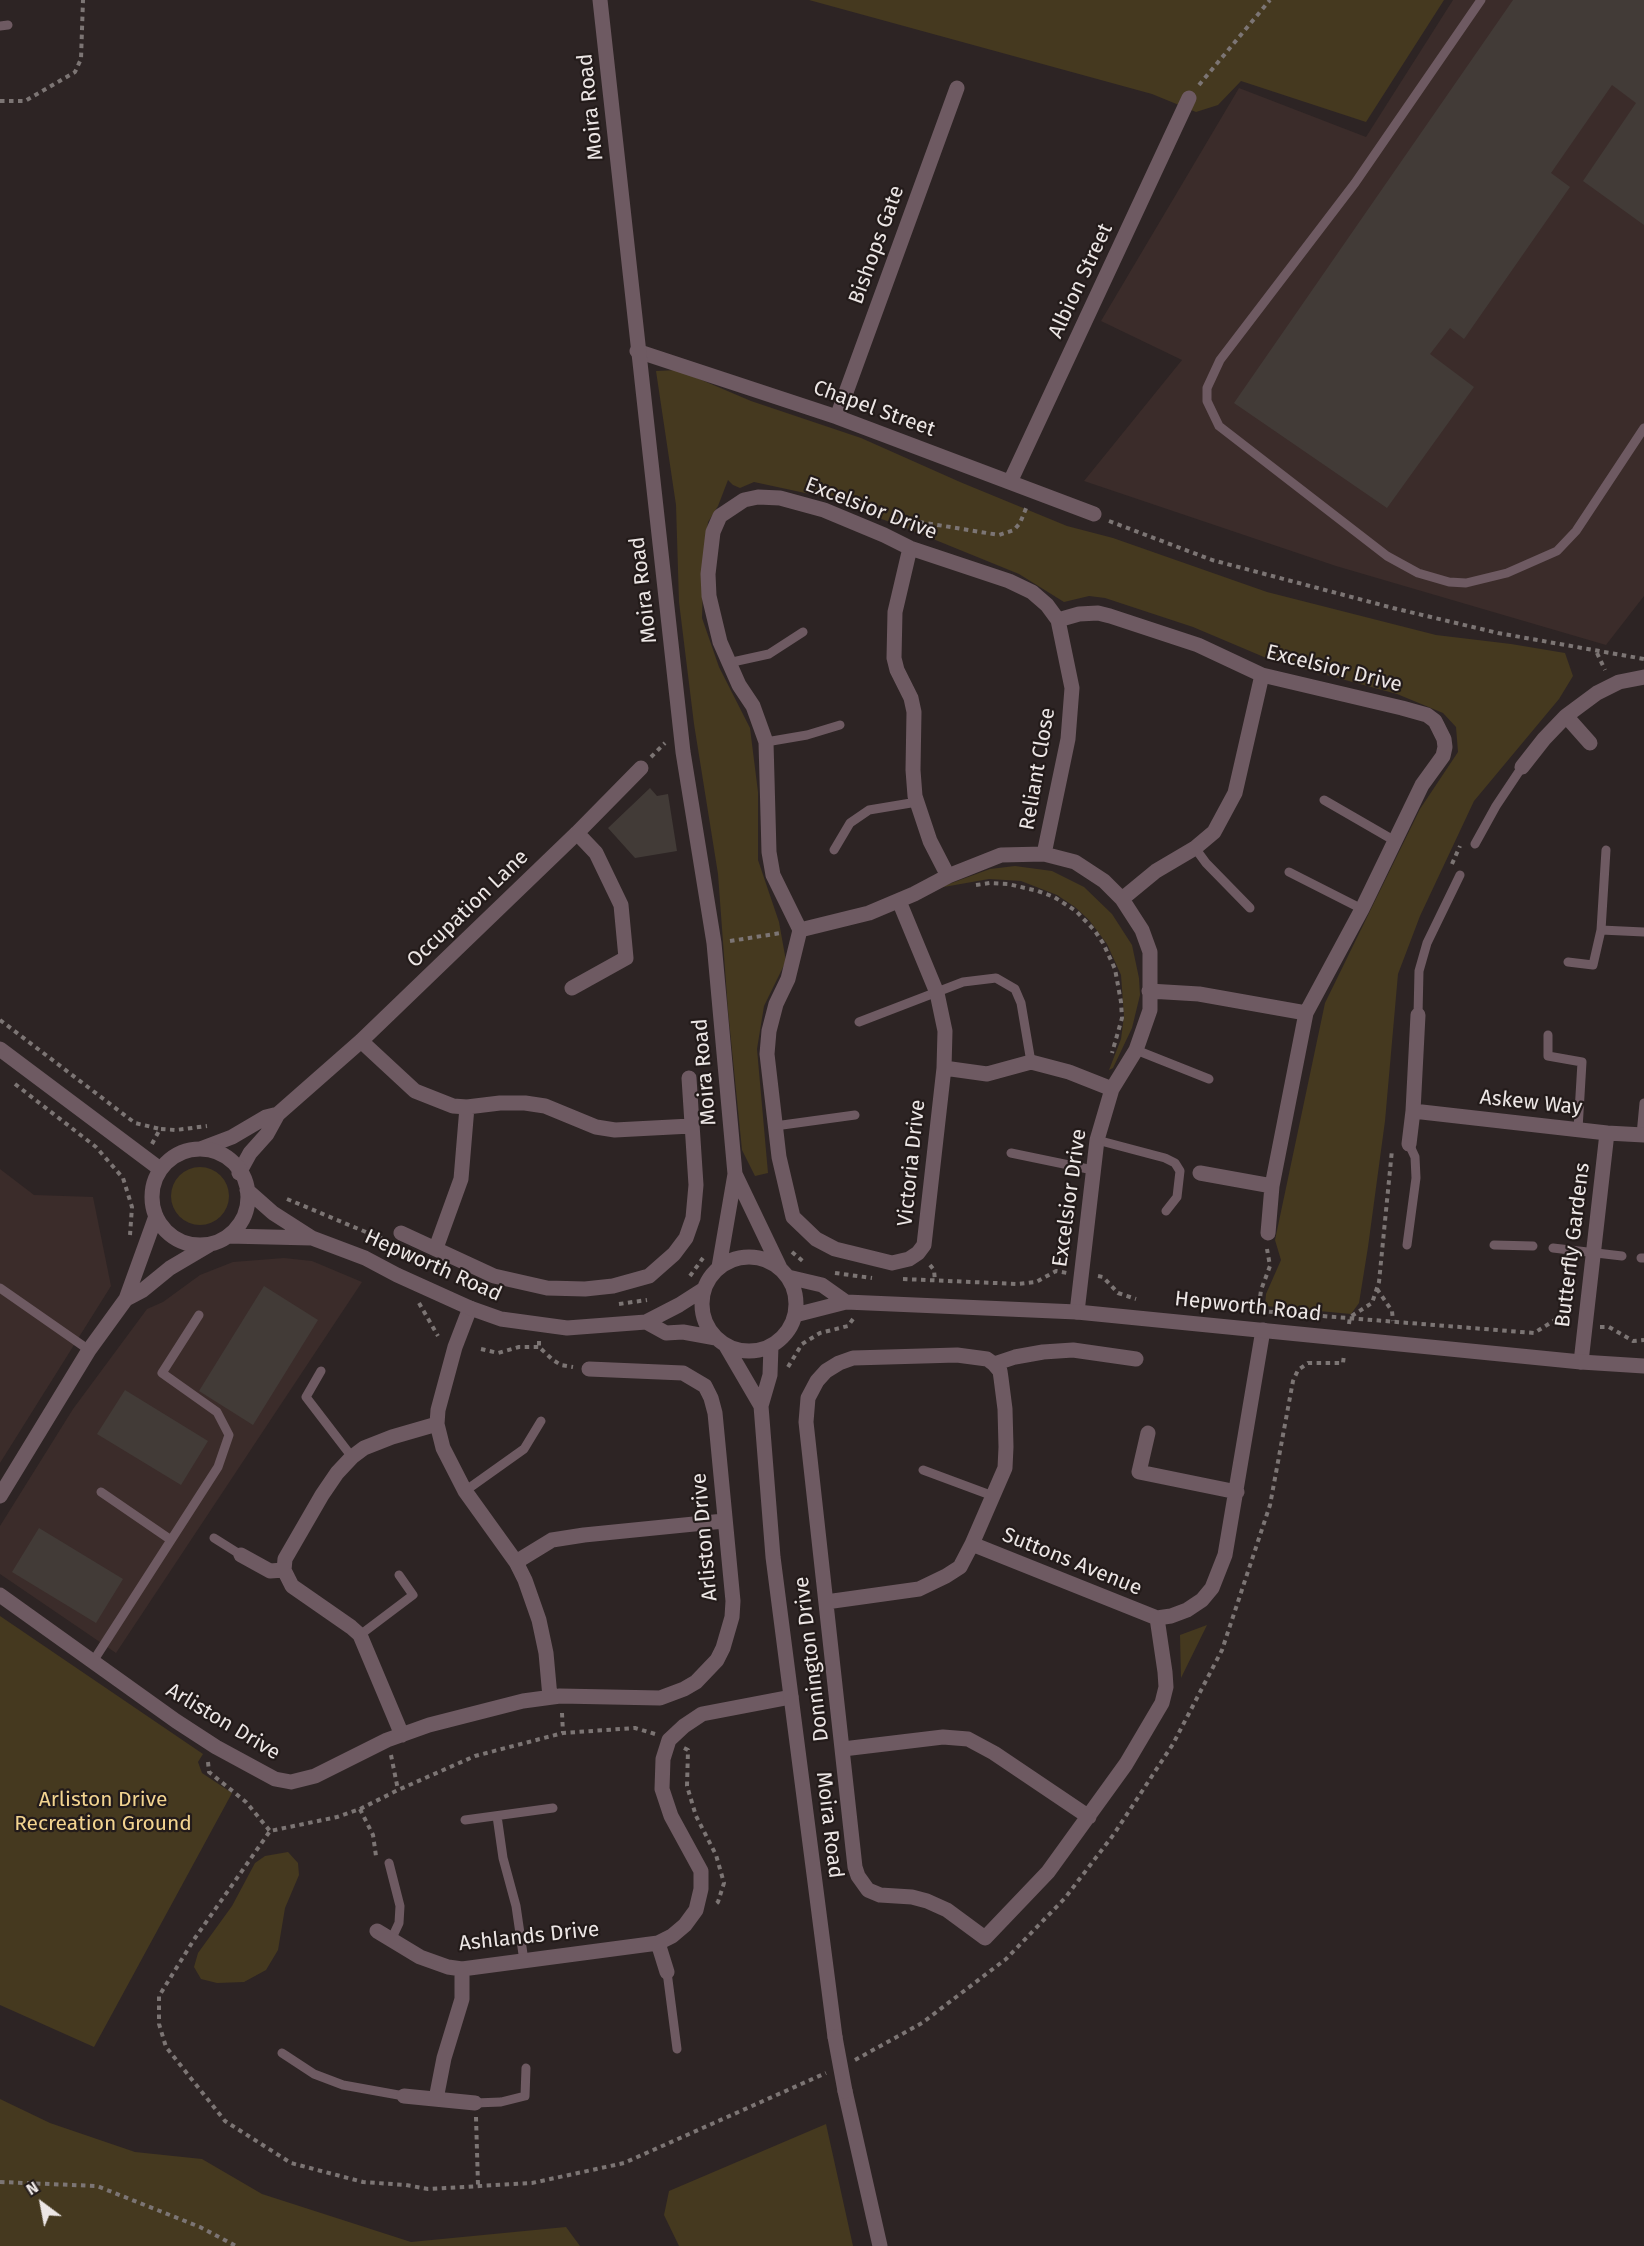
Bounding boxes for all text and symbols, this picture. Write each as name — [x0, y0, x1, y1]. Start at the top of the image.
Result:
street label: Moira Road — [573, 52, 609, 162]
street label: Bishops Gate — [844, 182, 910, 308]
street label: Albion Street — [1043, 220, 1119, 342]
street label: Chapel Street — [810, 375, 938, 443]
street label: Excelsior Drive — [801, 472, 941, 546]
street label: Moira Road — [625, 535, 663, 645]
street label: Excelsior Drive — [1263, 640, 1405, 698]
street label: Reliant Close — [1015, 706, 1061, 832]
street label: Occupation Lane — [402, 845, 534, 973]
street label: Moira Road — [688, 1017, 722, 1127]
street label: Askew Way — [1479, 1085, 1583, 1121]
street label: Victoria Drive — [893, 1098, 931, 1228]
street label: Excelsior Drive — [1048, 1127, 1092, 1269]
street label: Butterfly Gardens — [1550, 1161, 1596, 1329]
street label: Hepworth Road — [360, 1224, 506, 1308]
street label: Hepworth Road — [1173, 1287, 1323, 1327]
street label: Arliston Drive — [687, 1472, 723, 1602]
street label: Suttons Avenue — [999, 1523, 1145, 1601]
street label: Donnington Drive — [789, 1575, 835, 1743]
street label: Arliston Drive — [161, 1678, 285, 1766]
street label: Moira Road — [810, 1770, 848, 1880]
park label: Arliston Drive Recreation Ground — [14, 1787, 192, 1837]
street label: Ashlands Drive — [458, 1917, 600, 1957]
north arrow — [12, 2174, 72, 2234]
text: N — [23, 2177, 42, 2199]

